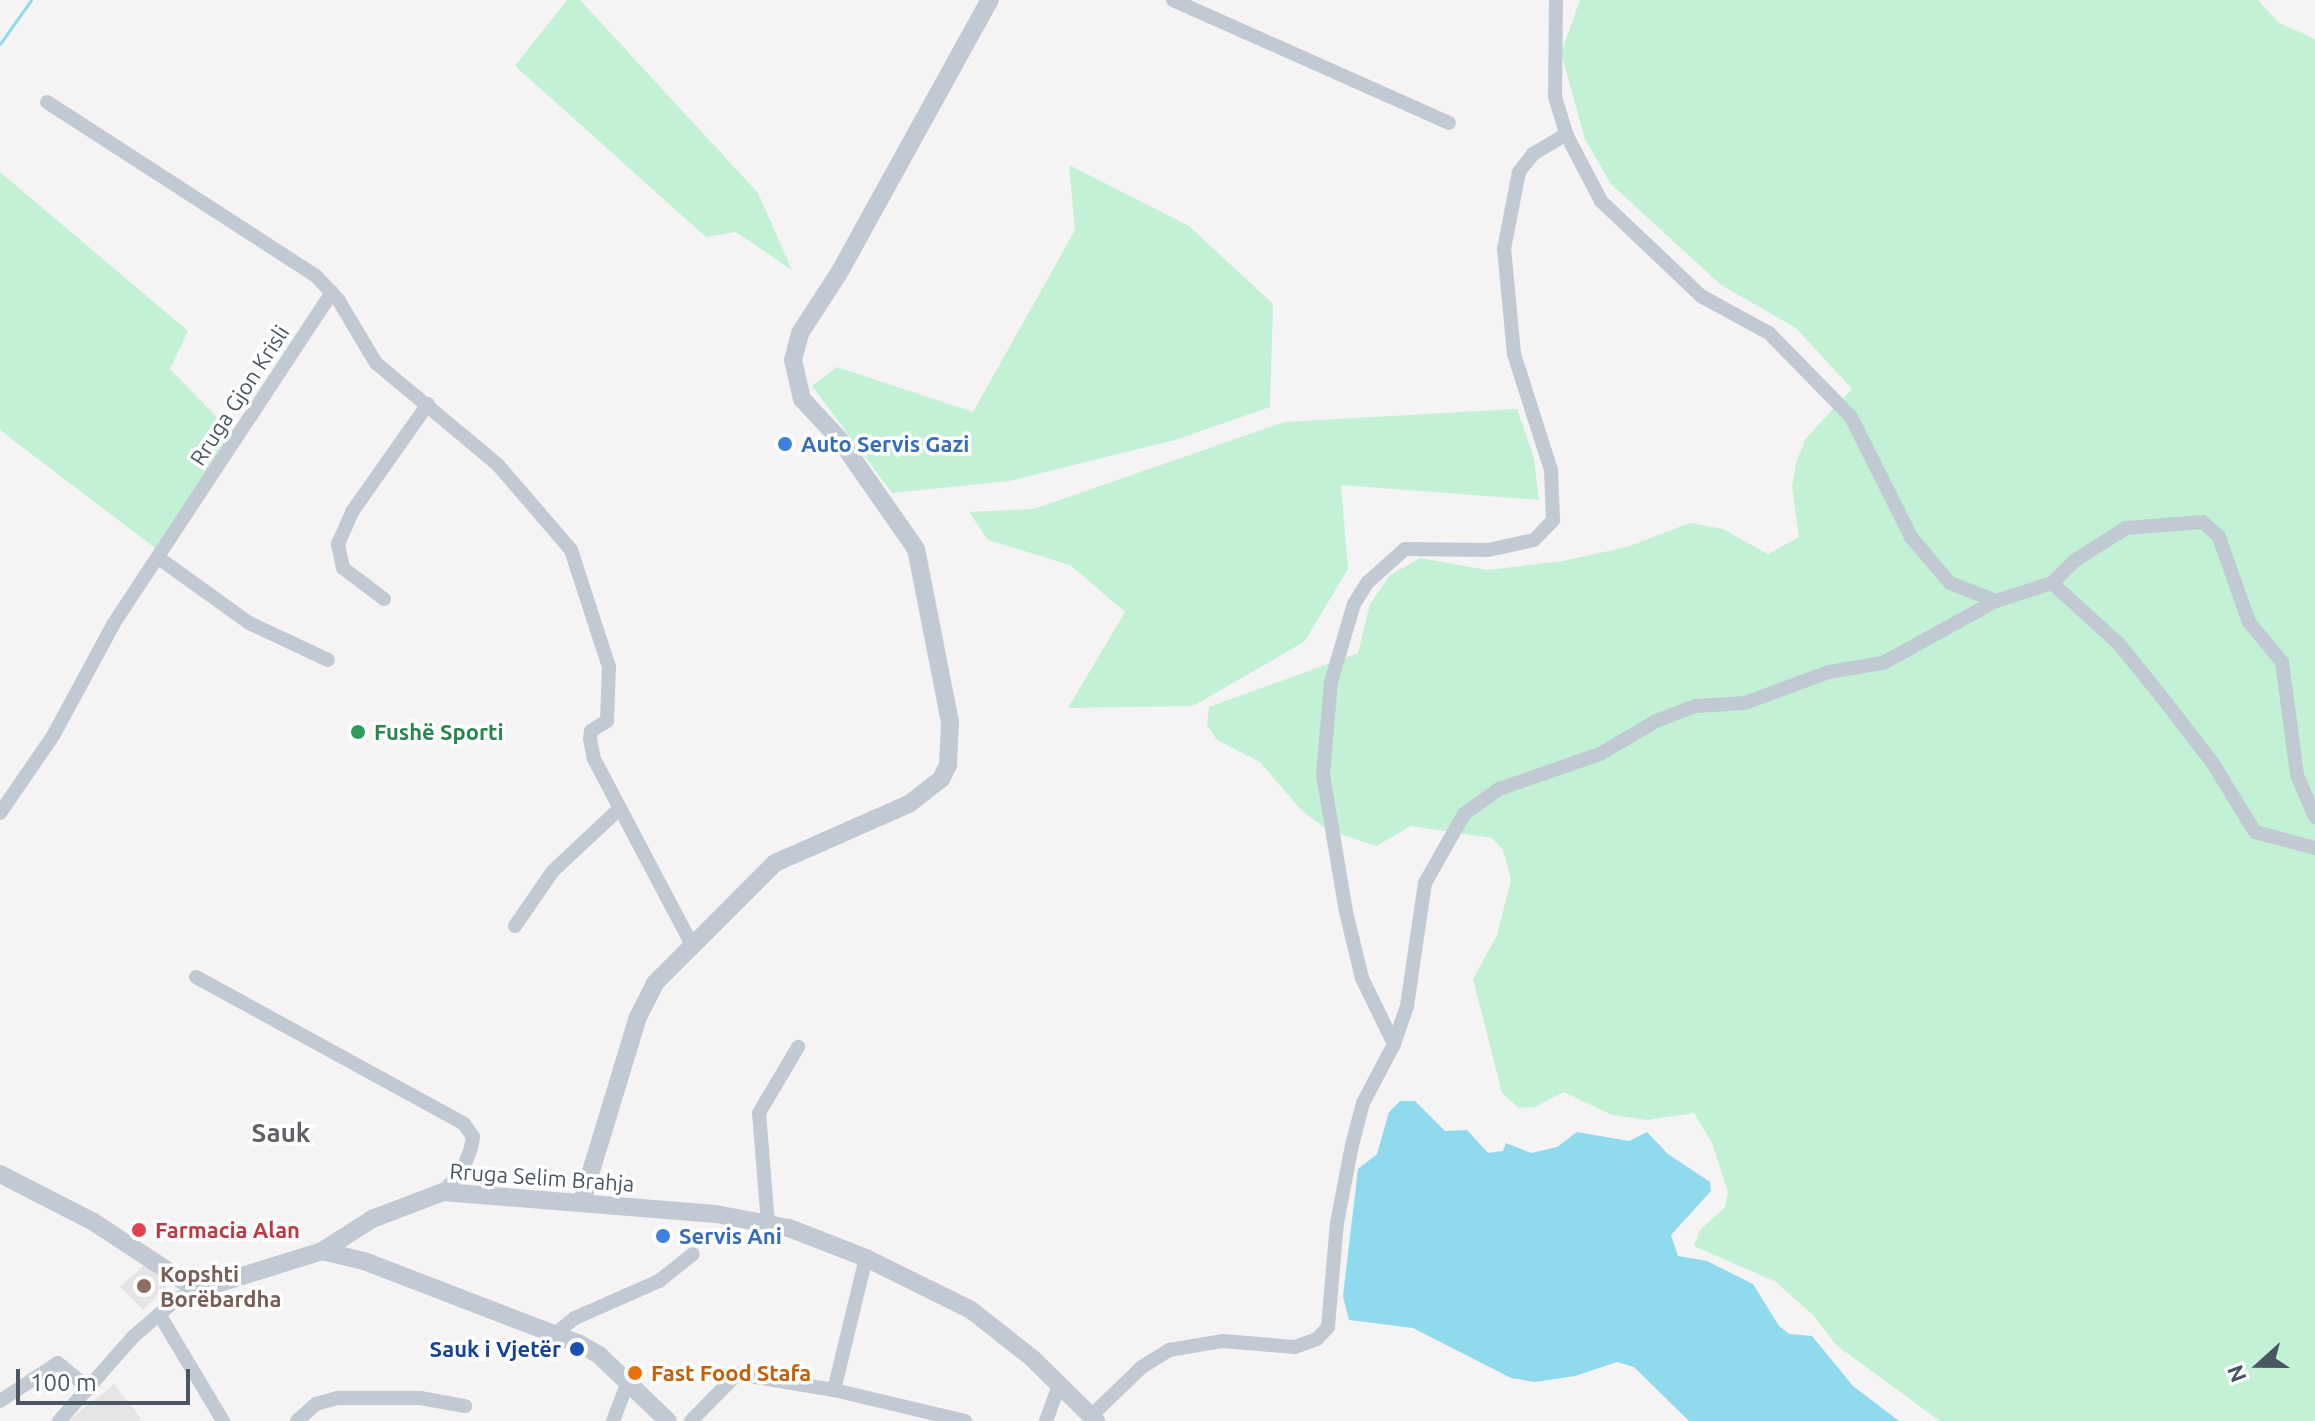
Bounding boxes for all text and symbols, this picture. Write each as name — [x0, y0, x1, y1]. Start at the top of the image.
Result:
street label: Rruga Gjon Krisli — [184, 320, 294, 470]
place label: Auto Servis Gazi — [801, 431, 969, 457]
marker: Auto Servis Gazi — [776, 435, 794, 453]
place label: Fushë Sporti — [374, 719, 504, 745]
marker: Fushë Sporti — [349, 723, 367, 741]
district label: Sauk — [252, 1117, 310, 1149]
street label: Rruga Selim Brahja — [449, 1157, 635, 1197]
place label: Farmacia Alan — [155, 1217, 300, 1243]
marker: Farmacia Alan — [130, 1221, 148, 1239]
place label: Servis Ani — [679, 1223, 782, 1249]
marker: Servis Ani — [654, 1227, 672, 1245]
place label: Kopshti Borëbardha — [160, 1260, 281, 1312]
marker: Kopshti Borëbardha — [135, 1277, 153, 1295]
north arrow — [2219, 1325, 2299, 1405]
place label: Sauk i Vjetër — [430, 1336, 561, 1362]
marker: Sauk i Vjetër — [568, 1340, 586, 1358]
scale bar — [20, 1353, 194, 1403]
place label: Fast Food Stafa — [651, 1360, 811, 1386]
text: N — [2222, 1362, 2251, 1386]
marker: Fast Food Stafa — [626, 1364, 644, 1382]
text: 100 m — [30, 1369, 97, 1396]

